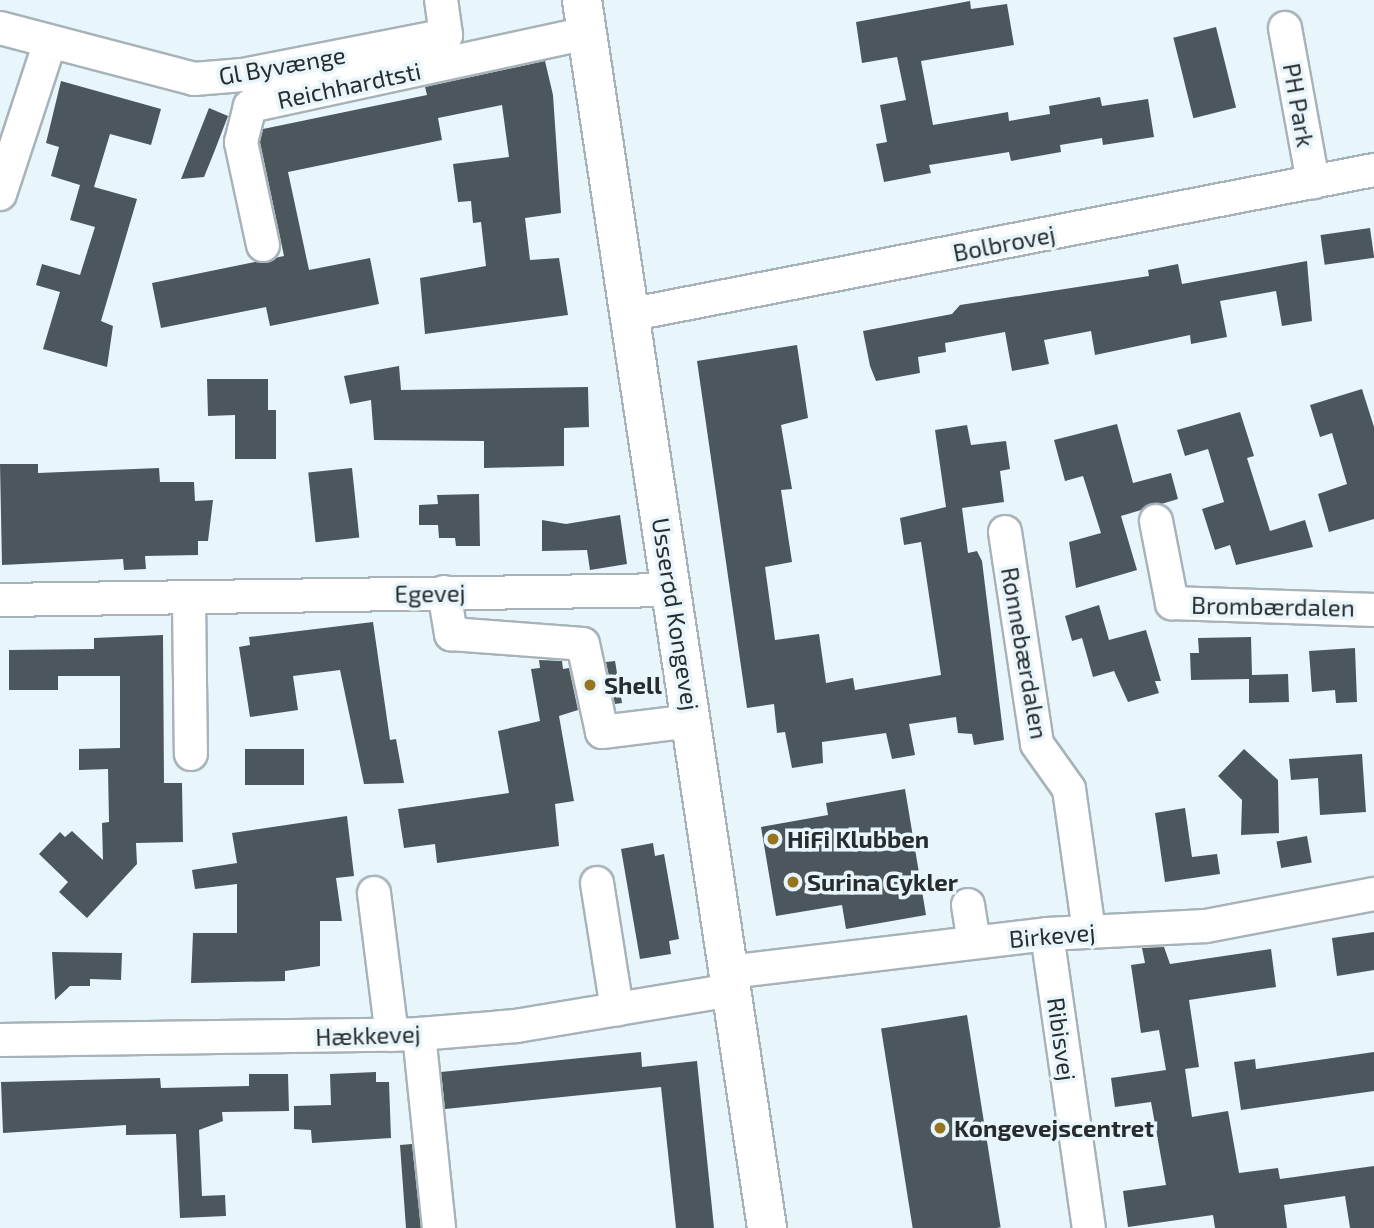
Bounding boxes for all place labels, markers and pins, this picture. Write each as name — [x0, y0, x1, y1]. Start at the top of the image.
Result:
place label: Shell — [604, 671, 662, 699]
marker: Shell — [582, 677, 598, 693]
place label: HiFi Klubben — [787, 825, 929, 853]
marker: HiFi Klubben — [765, 831, 781, 847]
place label: Surina Cykler — [807, 868, 958, 896]
marker: Surina Cykler — [785, 874, 801, 890]
place label: Kongevejscentret — [954, 1114, 1154, 1142]
marker: Kongevejscentret — [932, 1120, 948, 1136]

